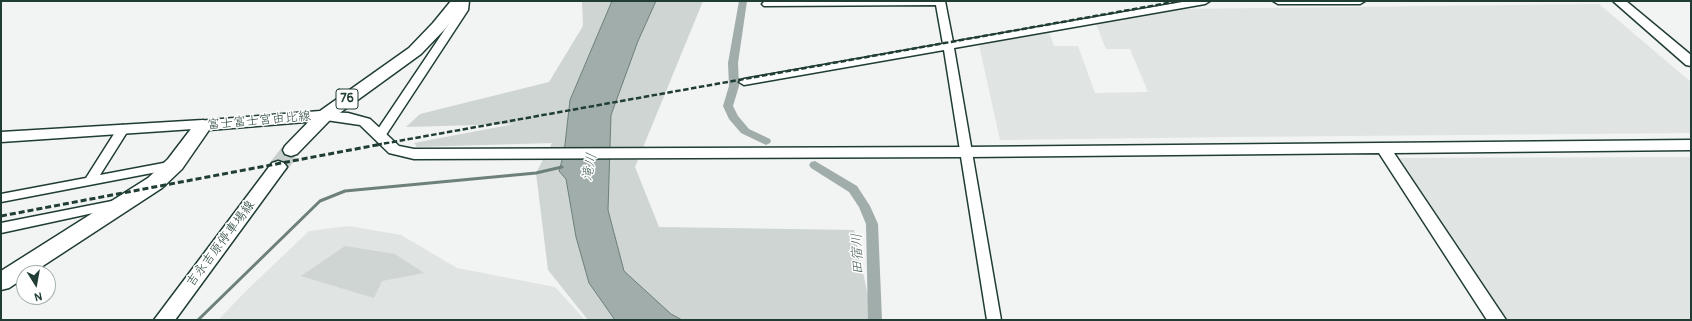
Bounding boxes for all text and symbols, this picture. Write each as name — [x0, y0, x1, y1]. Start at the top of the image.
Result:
road number: 76 — [336, 89, 358, 109]
street label: 富士富士宮由比線 — [207, 109, 311, 133]
water label: 滝川 — [579, 152, 601, 182]
street label: 吉永吉原停車場線 — [183, 198, 259, 290]
water label: 田宿川 — [849, 233, 867, 275]
north arrow — [16, 265, 56, 305]
text: N — [33, 289, 43, 303]

